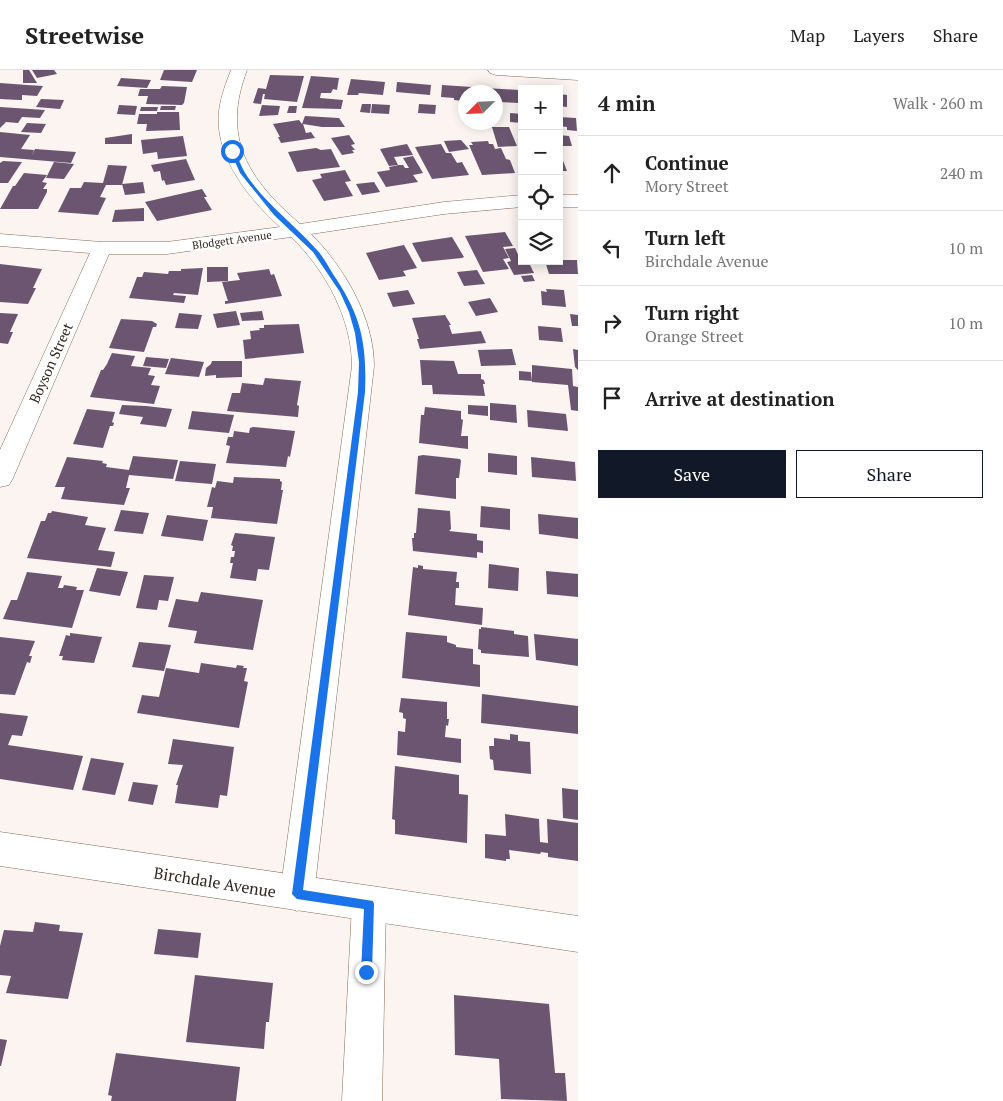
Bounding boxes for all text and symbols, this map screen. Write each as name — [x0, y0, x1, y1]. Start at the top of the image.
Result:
text: Streetwise — [25, 19, 144, 51]
text: Map — [790, 23, 825, 47]
text: Layers — [853, 23, 905, 47]
text: Share — [933, 23, 978, 47]
north arrow — [458, 85, 503, 130]
map controls — [518, 85, 563, 265]
button: + — [518, 85, 563, 130]
text: 4 min — [598, 89, 655, 117]
text: Walk · 260 m — [893, 92, 983, 114]
button: − — [518, 130, 563, 175]
route start — [221, 140, 244, 163]
text: Continue — [645, 150, 729, 175]
icon: ahead — [598, 159, 626, 187]
text: 240 m — [940, 162, 983, 184]
button: locate — [518, 175, 563, 220]
text: Mory Street — [645, 175, 729, 197]
button: layers — [518, 220, 563, 265]
text: Turn left — [645, 225, 726, 250]
street label: Blodgett Avenue — [191, 227, 273, 253]
icon: left — [598, 234, 626, 262]
text: 10 m — [948, 237, 983, 259]
text: Birchdale Avenue — [645, 250, 768, 272]
text: Turn right — [645, 300, 739, 325]
icon: right — [598, 309, 626, 337]
text: 10 m — [948, 312, 983, 334]
street label: Boyson Street — [24, 319, 77, 406]
text: Orange Street — [645, 325, 744, 347]
icon: arrive — [598, 384, 626, 412]
text: Arrive at destination — [645, 386, 834, 411]
button: Save — [598, 450, 786, 498]
button: Share — [796, 450, 983, 498]
street label: Birchdale Avenue — [152, 861, 278, 903]
route end — [355, 961, 378, 984]

